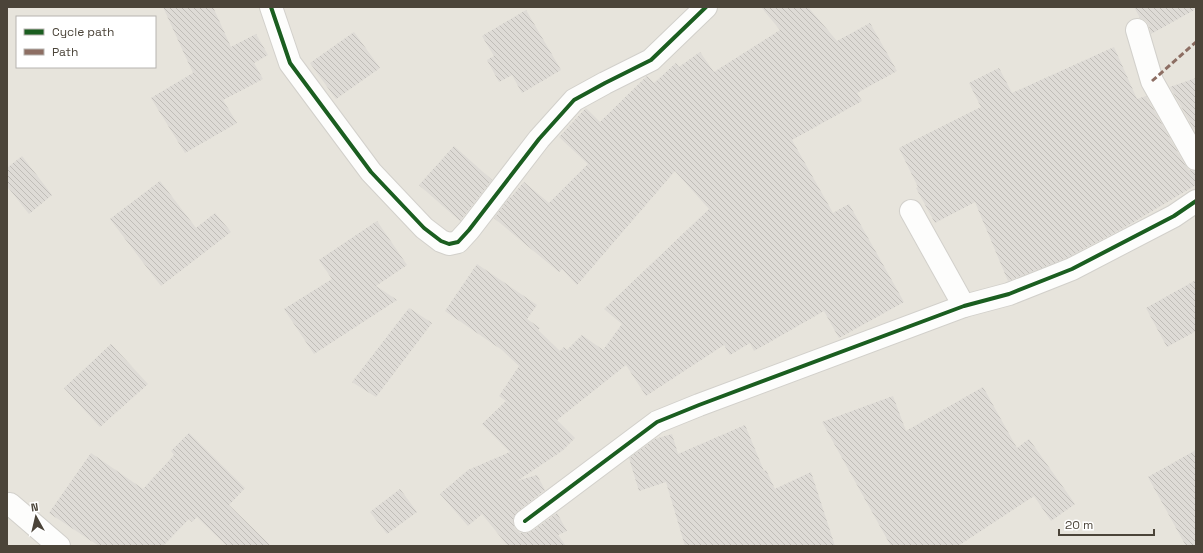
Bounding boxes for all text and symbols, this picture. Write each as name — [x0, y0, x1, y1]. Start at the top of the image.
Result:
legend — [16, 16, 156, 68]
text: Cycle path — [52, 24, 114, 40]
text: Path — [52, 44, 78, 60]
north arrow — [16, 497, 56, 537]
text: N — [30, 500, 39, 515]
scale bar — [1059, 511, 1154, 537]
text: 20 m — [1065, 517, 1093, 533]

